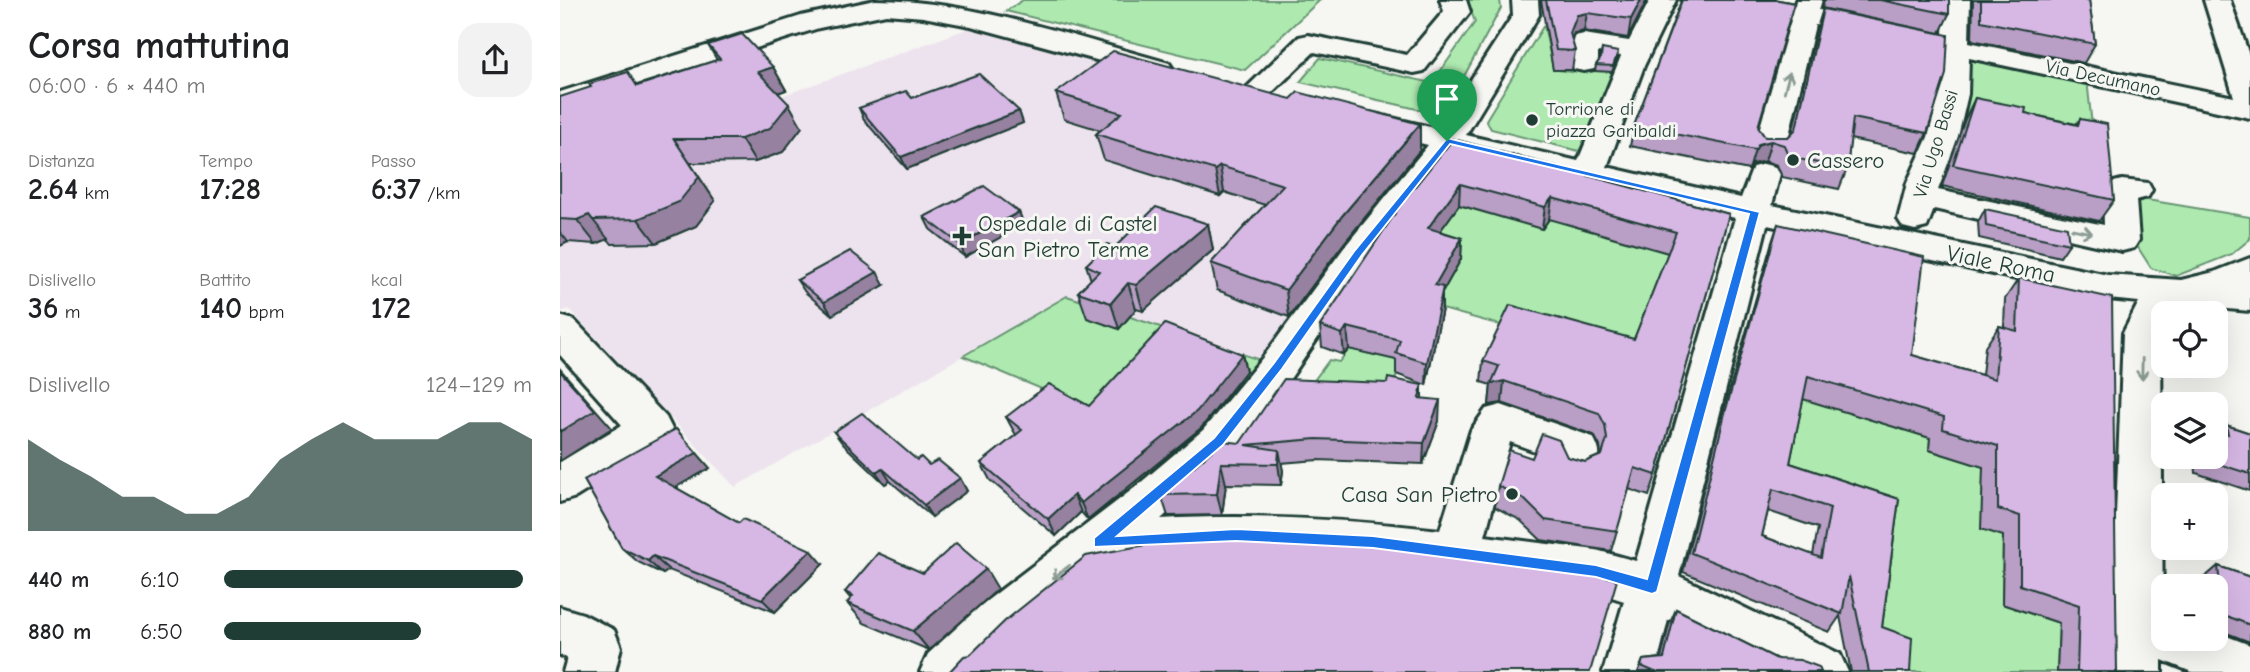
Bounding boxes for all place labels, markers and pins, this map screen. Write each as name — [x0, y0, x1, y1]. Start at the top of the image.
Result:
pin — [1417, 69, 1477, 141]
place label: Torrione di piazza Garibaldi — [1546, 98, 1676, 142]
marker: Torrione di piazza Garibaldi — [1524, 112, 1540, 128]
place label: Cassero — [1807, 147, 1885, 174]
marker: Cassero — [1785, 152, 1801, 168]
place label: Ospedale di Castel San Pietro Terme — [978, 210, 1158, 263]
marker: Ospedale di Castel San Pietro Terme — [952, 226, 972, 246]
place label: Casa San Pietro — [1341, 481, 1498, 508]
marker: Casa San Pietro — [1504, 486, 1520, 502]

